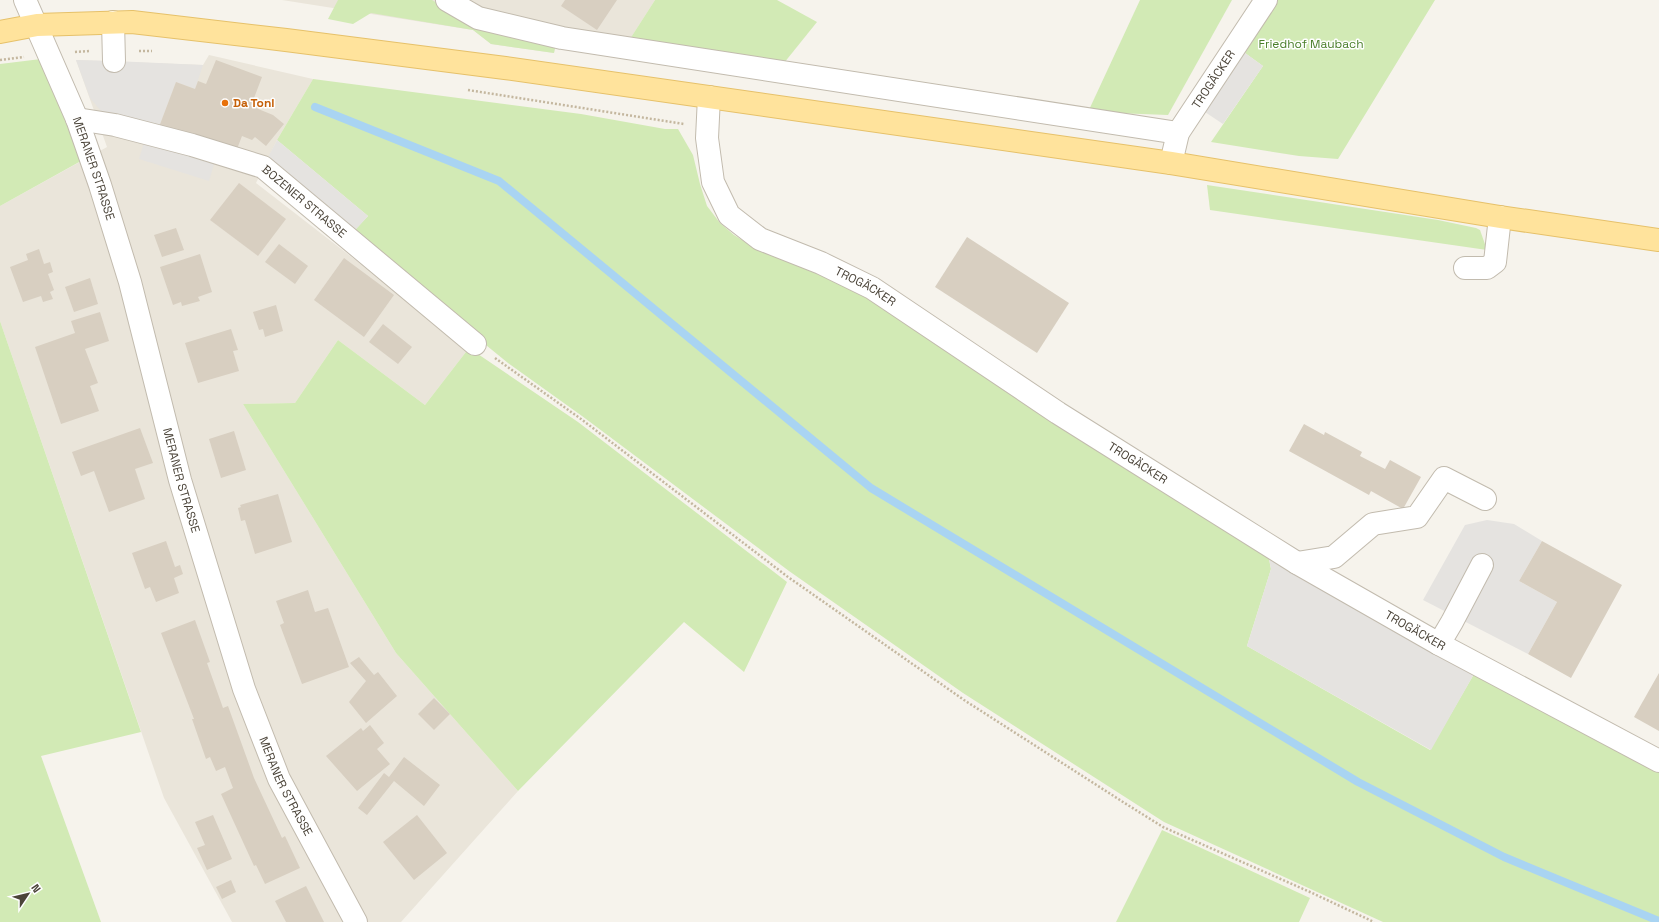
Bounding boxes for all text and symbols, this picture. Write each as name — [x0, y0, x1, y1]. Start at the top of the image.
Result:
park label: Friedhof Maubach — [1258, 36, 1364, 52]
street label: TROGÄCKER — [1188, 47, 1239, 112]
place label: Da Toni — [233, 95, 274, 111]
marker: Da Toni — [220, 98, 230, 108]
street label: MERANER STRASSE — [69, 114, 118, 222]
street label: BOZENER STRASSE — [259, 161, 350, 241]
street label: TROGÄCKER — [832, 263, 899, 310]
street label: MERANER STRASSE — [159, 426, 204, 535]
street label: TROGÄCKER — [1105, 438, 1171, 488]
street label: TROGÄCKER — [1382, 607, 1448, 654]
street label: MERANER STRASSE — [255, 734, 316, 839]
north arrow — [8, 874, 48, 914]
text: N — [28, 881, 44, 895]

